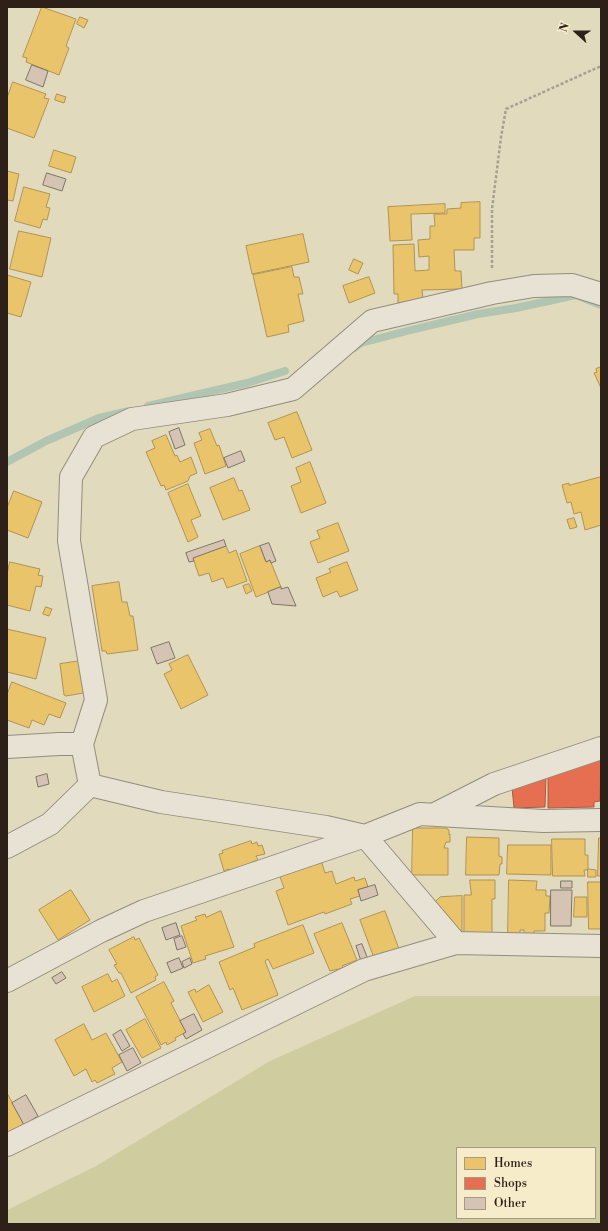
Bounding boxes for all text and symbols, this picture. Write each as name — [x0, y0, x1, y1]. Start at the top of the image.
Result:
north arrow — [556, 12, 596, 52]
text: N — [557, 21, 573, 34]
legend — [456, 1147, 596, 1219]
text: Homes — [494, 1156, 532, 1171]
text: Shops — [494, 1176, 527, 1191]
text: Other — [494, 1196, 526, 1211]

